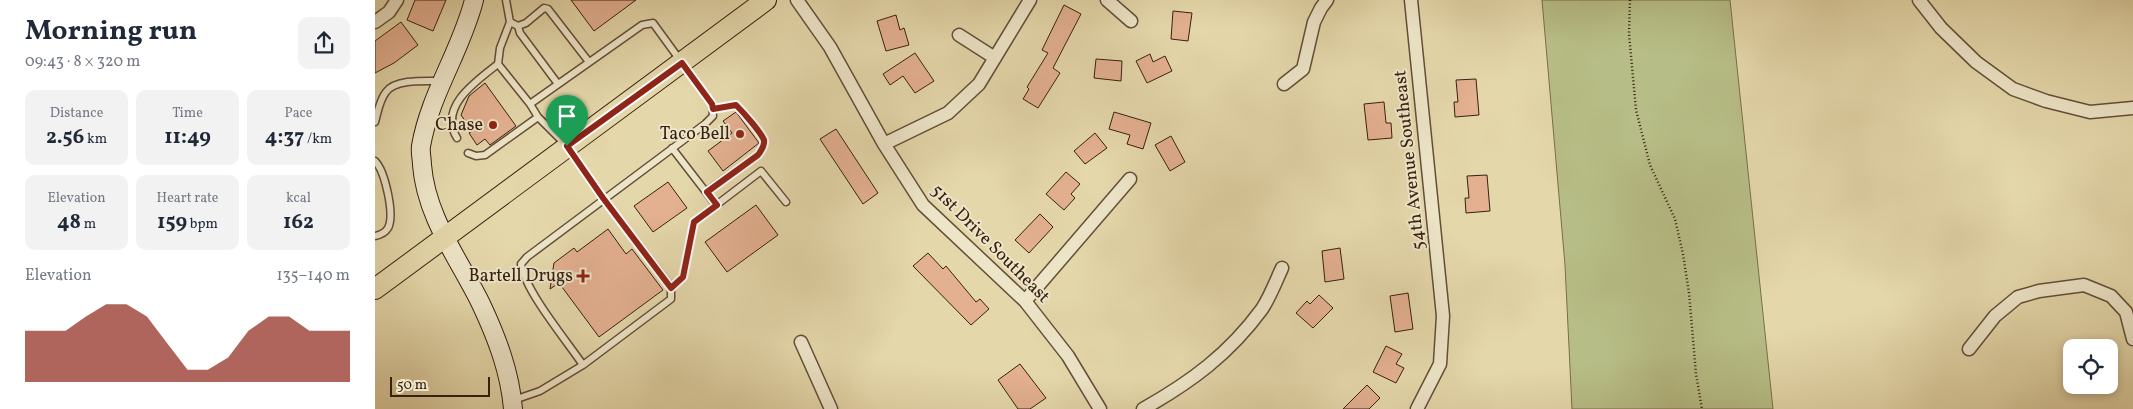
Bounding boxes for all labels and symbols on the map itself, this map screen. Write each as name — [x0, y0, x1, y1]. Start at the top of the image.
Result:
street label: 54th Avenue Southeast — [1388, 69, 1432, 251]
pin — [546, 95, 588, 146]
place label: Chase — [435, 113, 483, 138]
marker: Chase — [487, 119, 499, 131]
place label: Taco Bell — [660, 122, 730, 147]
marker: Taco Bell — [734, 128, 746, 140]
street label: 51st Drive Southeast — [925, 179, 1055, 309]
place label: Bartell Drugs — [469, 264, 573, 289]
marker: Bartell Drugs — [577, 270, 589, 282]
scale bar — [390, 374, 490, 397]

